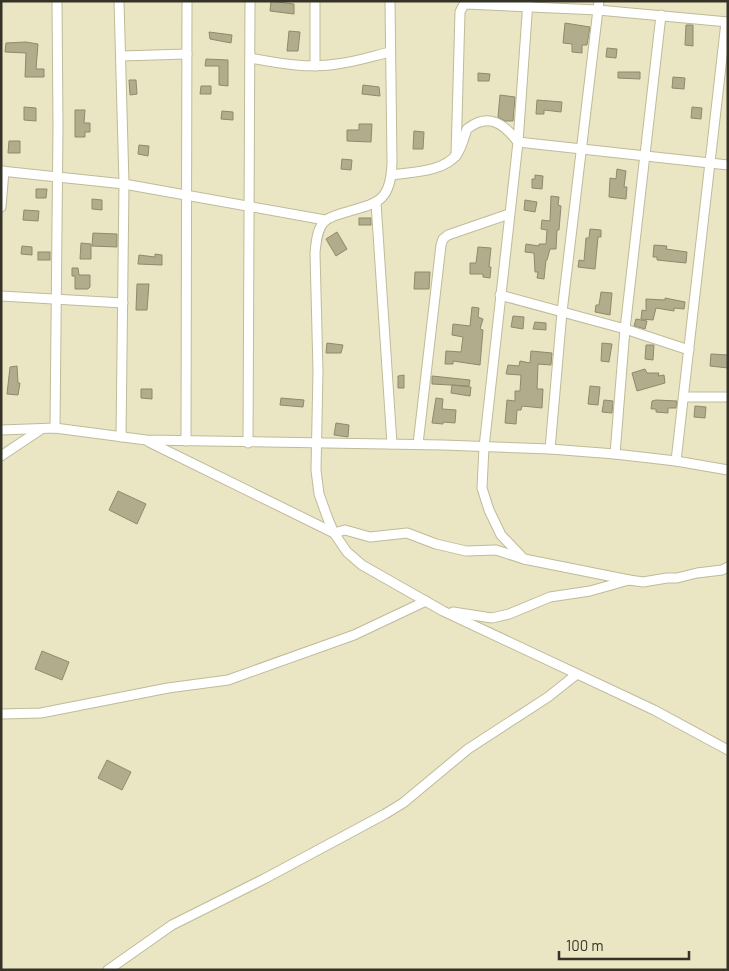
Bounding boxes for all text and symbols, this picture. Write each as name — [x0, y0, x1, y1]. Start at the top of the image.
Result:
scale bar — [559, 928, 689, 960]
text: 100 m — [566, 936, 604, 954]

